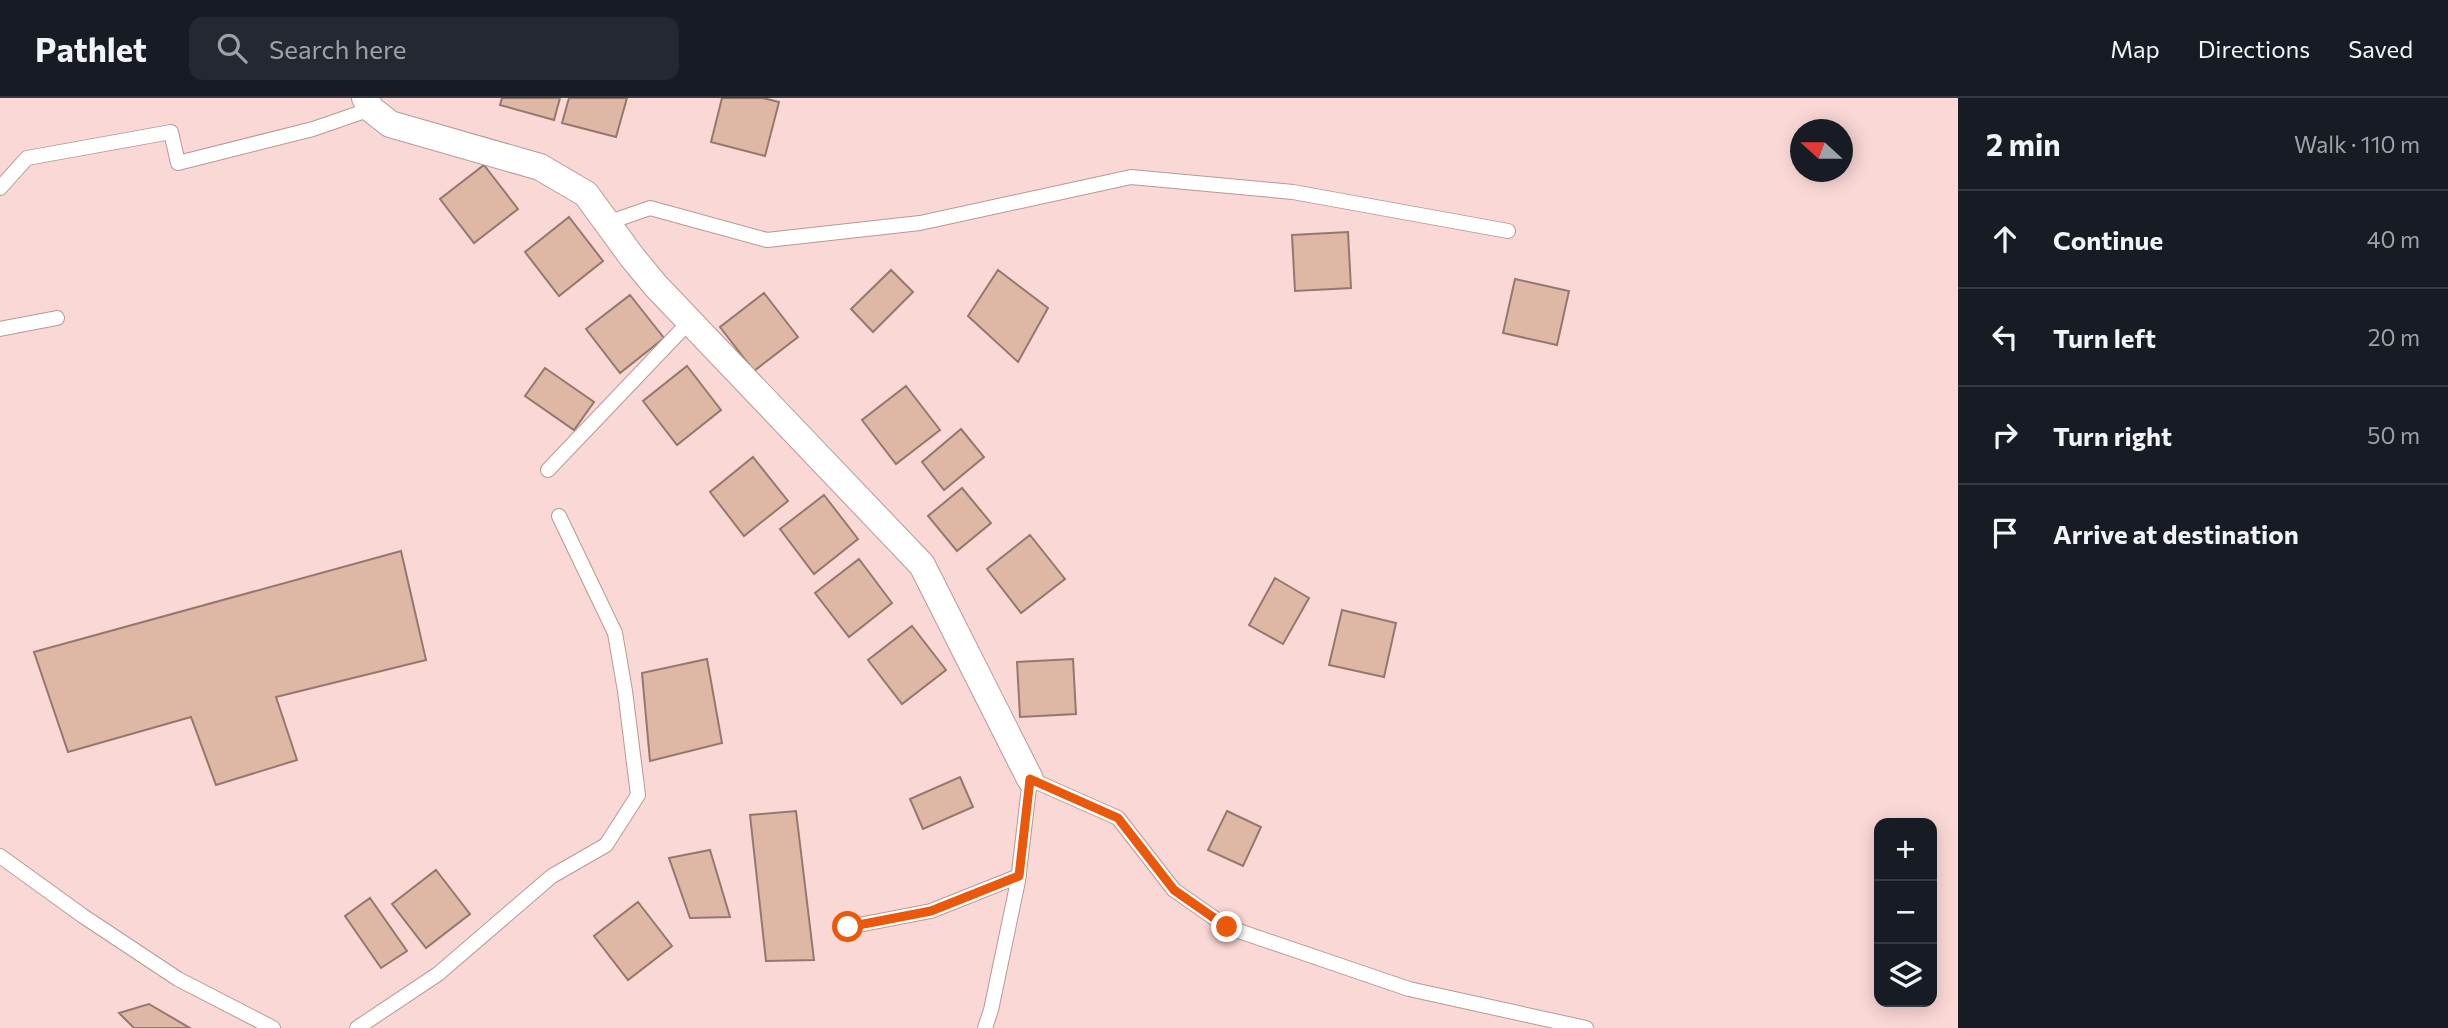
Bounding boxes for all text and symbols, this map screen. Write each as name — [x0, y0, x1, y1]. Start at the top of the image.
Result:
search box — [189, 17, 679, 80]
text: Pathlet — [35, 28, 147, 69]
icon: search — [213, 29, 251, 67]
text: Search here — [269, 33, 407, 64]
text: Map — [2110, 34, 2160, 63]
text: Directions — [2198, 34, 2310, 63]
text: Saved — [2348, 34, 2413, 63]
north arrow — [1790, 119, 1853, 182]
text: 2 min — [1986, 125, 2061, 162]
text: Walk · 110 m — [2294, 130, 2420, 158]
icon: ahead — [1986, 220, 2024, 258]
text: Continue — [2053, 224, 2163, 255]
text: 40 m — [2367, 225, 2420, 253]
icon: left — [1986, 318, 2024, 356]
text: Turn left — [2053, 322, 2156, 353]
text: 20 m — [2368, 323, 2420, 351]
icon: right — [1986, 416, 2024, 454]
text: Turn right — [2053, 420, 2172, 451]
text: 50 m — [2367, 421, 2420, 449]
icon: arrive — [1986, 514, 2024, 552]
text: Arrive at destination — [2053, 518, 2299, 549]
map controls — [1874, 818, 1937, 1007]
button: + — [1874, 818, 1937, 881]
button: − — [1874, 881, 1937, 944]
route start — [832, 911, 863, 942]
route end — [1211, 911, 1242, 942]
button: layers — [1874, 944, 1937, 1007]

